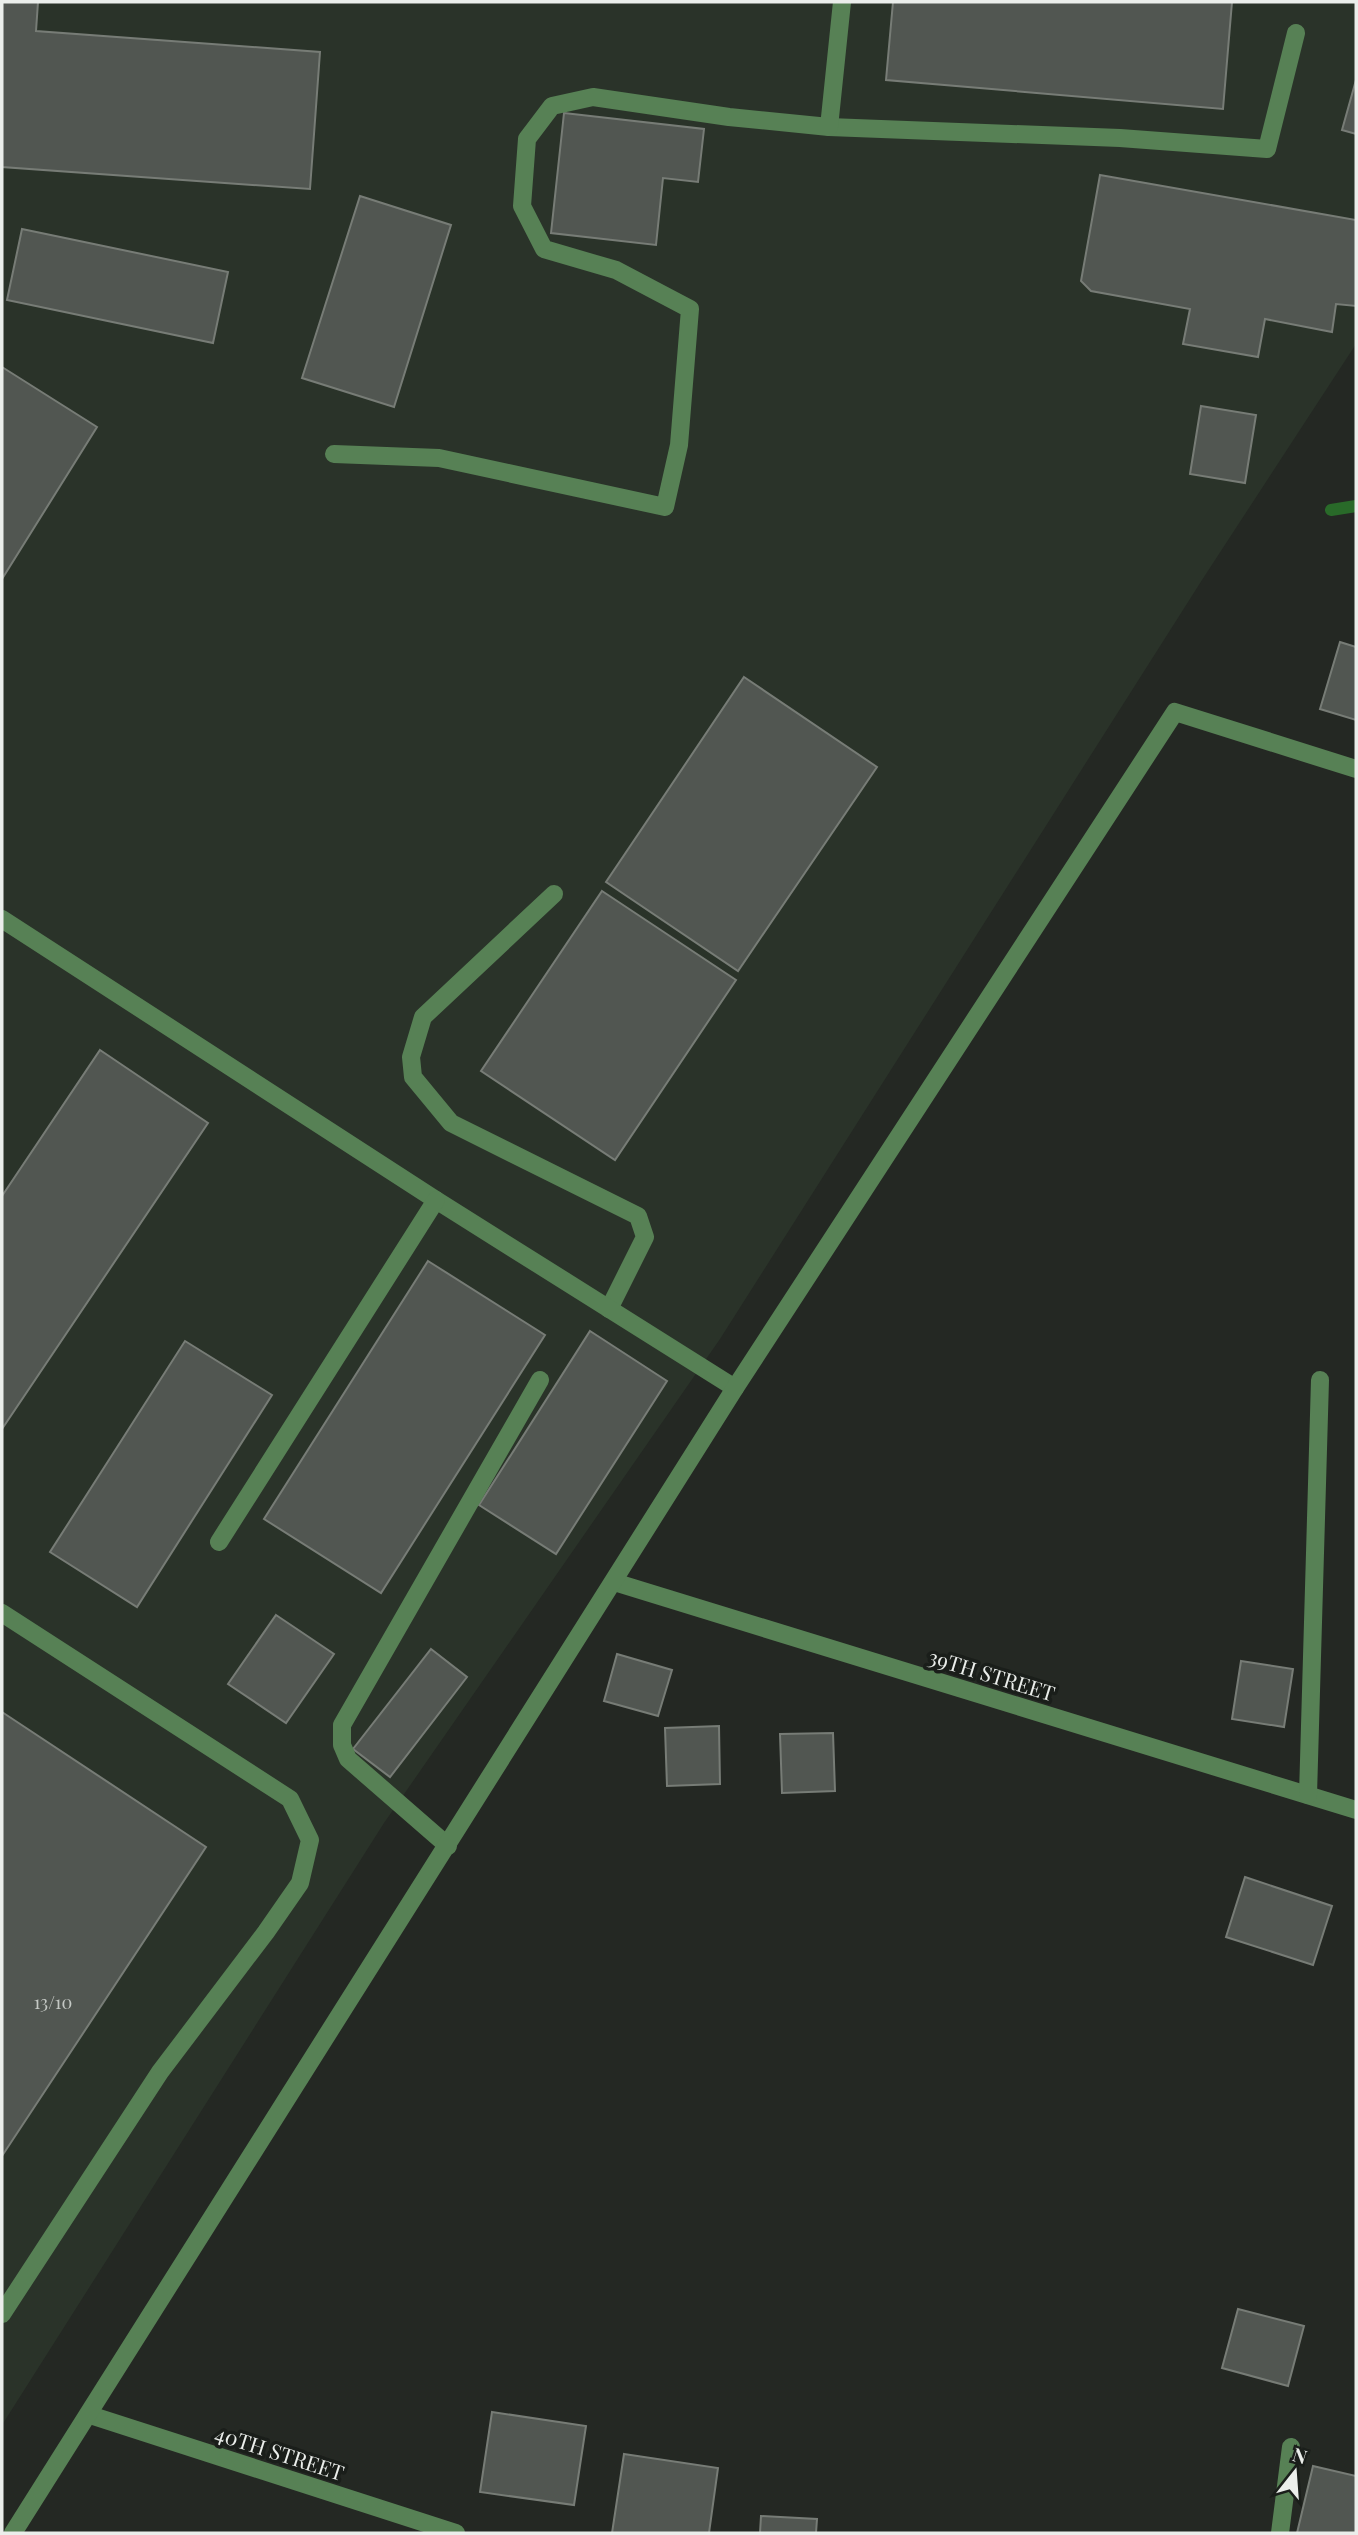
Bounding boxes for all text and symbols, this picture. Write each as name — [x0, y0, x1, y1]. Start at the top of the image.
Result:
street label: 39TH STREET — [925, 1641, 1059, 1707]
house number: 13/10 — [34, 1990, 72, 2014]
street label: 40TH STREET — [212, 2418, 348, 2486]
north arrow — [1260, 2437, 1330, 2507]
text: N — [1290, 2440, 1311, 2469]

